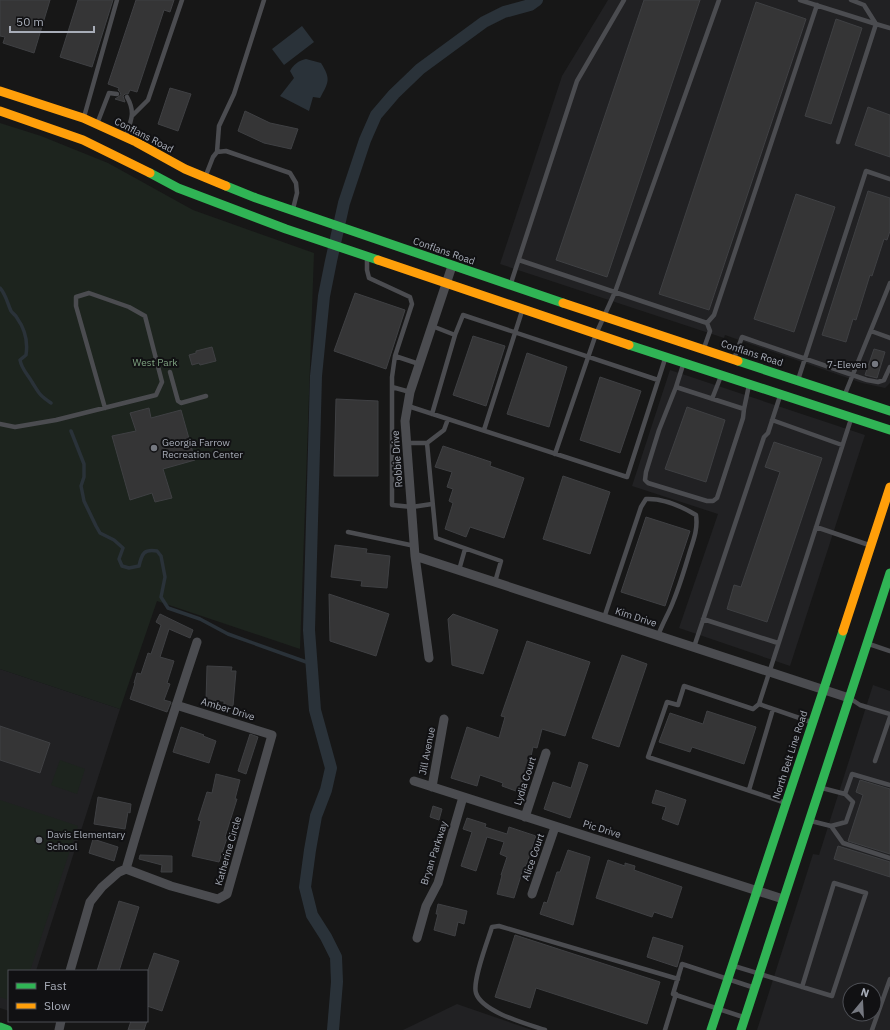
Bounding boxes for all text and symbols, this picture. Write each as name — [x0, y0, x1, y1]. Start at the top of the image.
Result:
scale bar — [10, 8, 94, 34]
text: 50 m — [16, 14, 44, 29]
street label: Conflans Road — [112, 115, 176, 155]
street label: Conflans Road — [411, 234, 477, 268]
street label: Conflans Road — [719, 337, 785, 369]
park label: West Park — [132, 356, 178, 369]
place label: 7-Eleven — [827, 358, 867, 371]
marker: 7-Eleven — [870, 359, 880, 369]
street label: Robbie Drive — [388, 430, 405, 488]
place label: Georgia Farrow Recreation Center — [162, 436, 243, 461]
marker: Georgia Farrow Recreation Center — [149, 443, 159, 453]
street label: Kim Drive — [613, 604, 659, 630]
street label: Amber Drive — [199, 695, 257, 724]
street label: North Belt Line Road — [770, 709, 810, 801]
street label: Jill Avenue — [416, 725, 438, 776]
street label: Lydia Court — [511, 755, 539, 807]
street label: Katherine Circle — [212, 814, 244, 887]
street label: Pic Drive — [581, 817, 623, 841]
street label: Bryan Parkway — [418, 819, 450, 887]
place label: Davis Elementary School — [47, 828, 125, 853]
street label: Alice Court — [519, 831, 547, 882]
marker: Davis Elementary School — [34, 835, 44, 845]
legend — [8, 970, 148, 1022]
text: Fast — [44, 978, 67, 993]
north arrow — [842, 982, 882, 1022]
text: N — [859, 985, 871, 1000]
text: Slow — [44, 998, 70, 1013]

